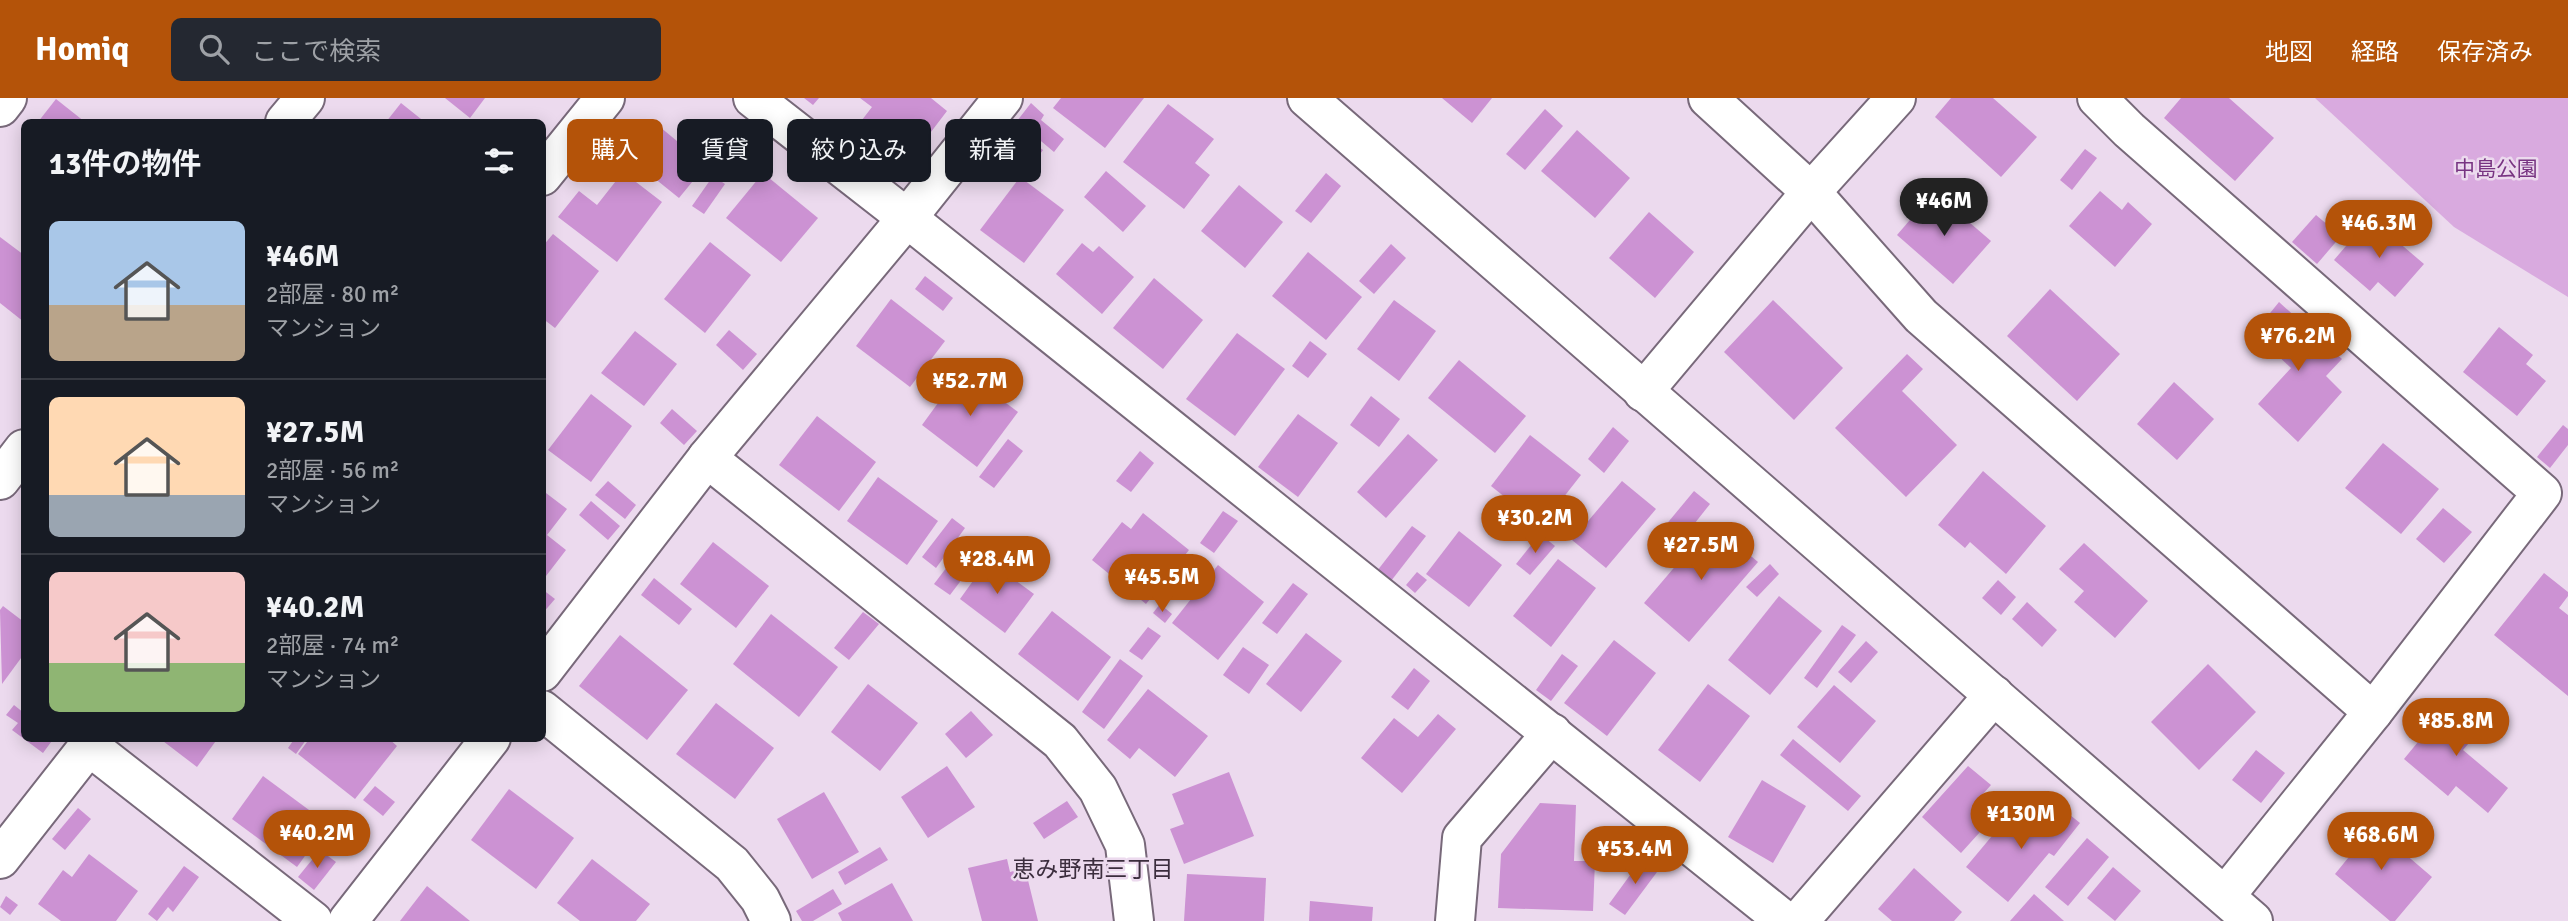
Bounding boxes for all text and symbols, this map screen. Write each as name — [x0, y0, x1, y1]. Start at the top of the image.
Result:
search box — [171, 18, 661, 81]
text: Homiq — [35, 29, 129, 70]
icon: search — [195, 30, 233, 68]
text: ここで検索 — [251, 36, 381, 68]
text: 地図 — [2265, 37, 2313, 67]
text: 経路 — [2351, 37, 2399, 67]
text: 保存済み — [2437, 37, 2533, 67]
chip: 購入 — [567, 119, 663, 182]
chip: 賃貸 — [677, 119, 773, 182]
chip: 絞り込み — [787, 119, 931, 182]
chip: 新着 — [945, 119, 1041, 182]
icon: filters — [480, 142, 518, 180]
text: 13件の物件 — [49, 146, 201, 183]
park label: 中島公園 — [2454, 156, 2538, 182]
pin: ¥46M — [1903, 178, 1985, 238]
text: ¥46M — [1916, 186, 1972, 215]
pin: ¥46.3M — [2322, 200, 2436, 260]
text: ¥46.3M — [2341, 208, 2417, 237]
text: ¥46M — [266, 238, 340, 275]
icon: home — [105, 249, 189, 333]
text: 2部屋 · 80 m² — [266, 280, 399, 309]
text: マンション — [266, 314, 381, 343]
pin: ¥76.2M — [2241, 314, 2355, 373]
text: ¥76.2M — [2260, 321, 2336, 350]
pin: ¥52.7M — [913, 358, 1027, 418]
text: ¥52.7M — [932, 366, 1008, 395]
text: ¥27.5M — [266, 414, 364, 451]
icon: home — [105, 425, 189, 509]
text: 2部屋 · 56 m² — [266, 456, 399, 485]
text: マンション — [266, 490, 381, 519]
pin: ¥30.2M — [1478, 496, 1592, 555]
text: ¥30.2M — [1497, 503, 1573, 532]
pin: ¥27.5M — [1644, 522, 1758, 582]
text: ¥27.5M — [1663, 530, 1739, 559]
pin: ¥28.4M — [940, 536, 1054, 596]
text: ¥28.4M — [959, 544, 1035, 573]
pin: ¥45.5M — [1105, 554, 1219, 614]
text: ¥45.5M — [1124, 562, 1200, 591]
text: ¥40.2M — [266, 589, 364, 626]
icon: home — [105, 600, 189, 684]
text: 2部屋 · 74 m² — [266, 631, 399, 660]
text: マンション — [266, 665, 381, 694]
pin: ¥85.8M — [2399, 698, 2513, 758]
text: ¥85.8M — [2418, 706, 2494, 735]
pin: ¥130M — [1972, 792, 2070, 851]
text: ¥130M — [1987, 799, 2055, 828]
pin: ¥40.2M — [260, 810, 374, 870]
pin: ¥68.6M — [2324, 812, 2438, 872]
text: ¥40.2M — [279, 818, 355, 847]
text: ¥68.6M — [2343, 820, 2419, 849]
pin: ¥53.4M — [1578, 826, 1692, 886]
text: ¥53.4M — [1597, 834, 1673, 863]
district label: 恵み野南三丁目 — [1013, 855, 1174, 884]

